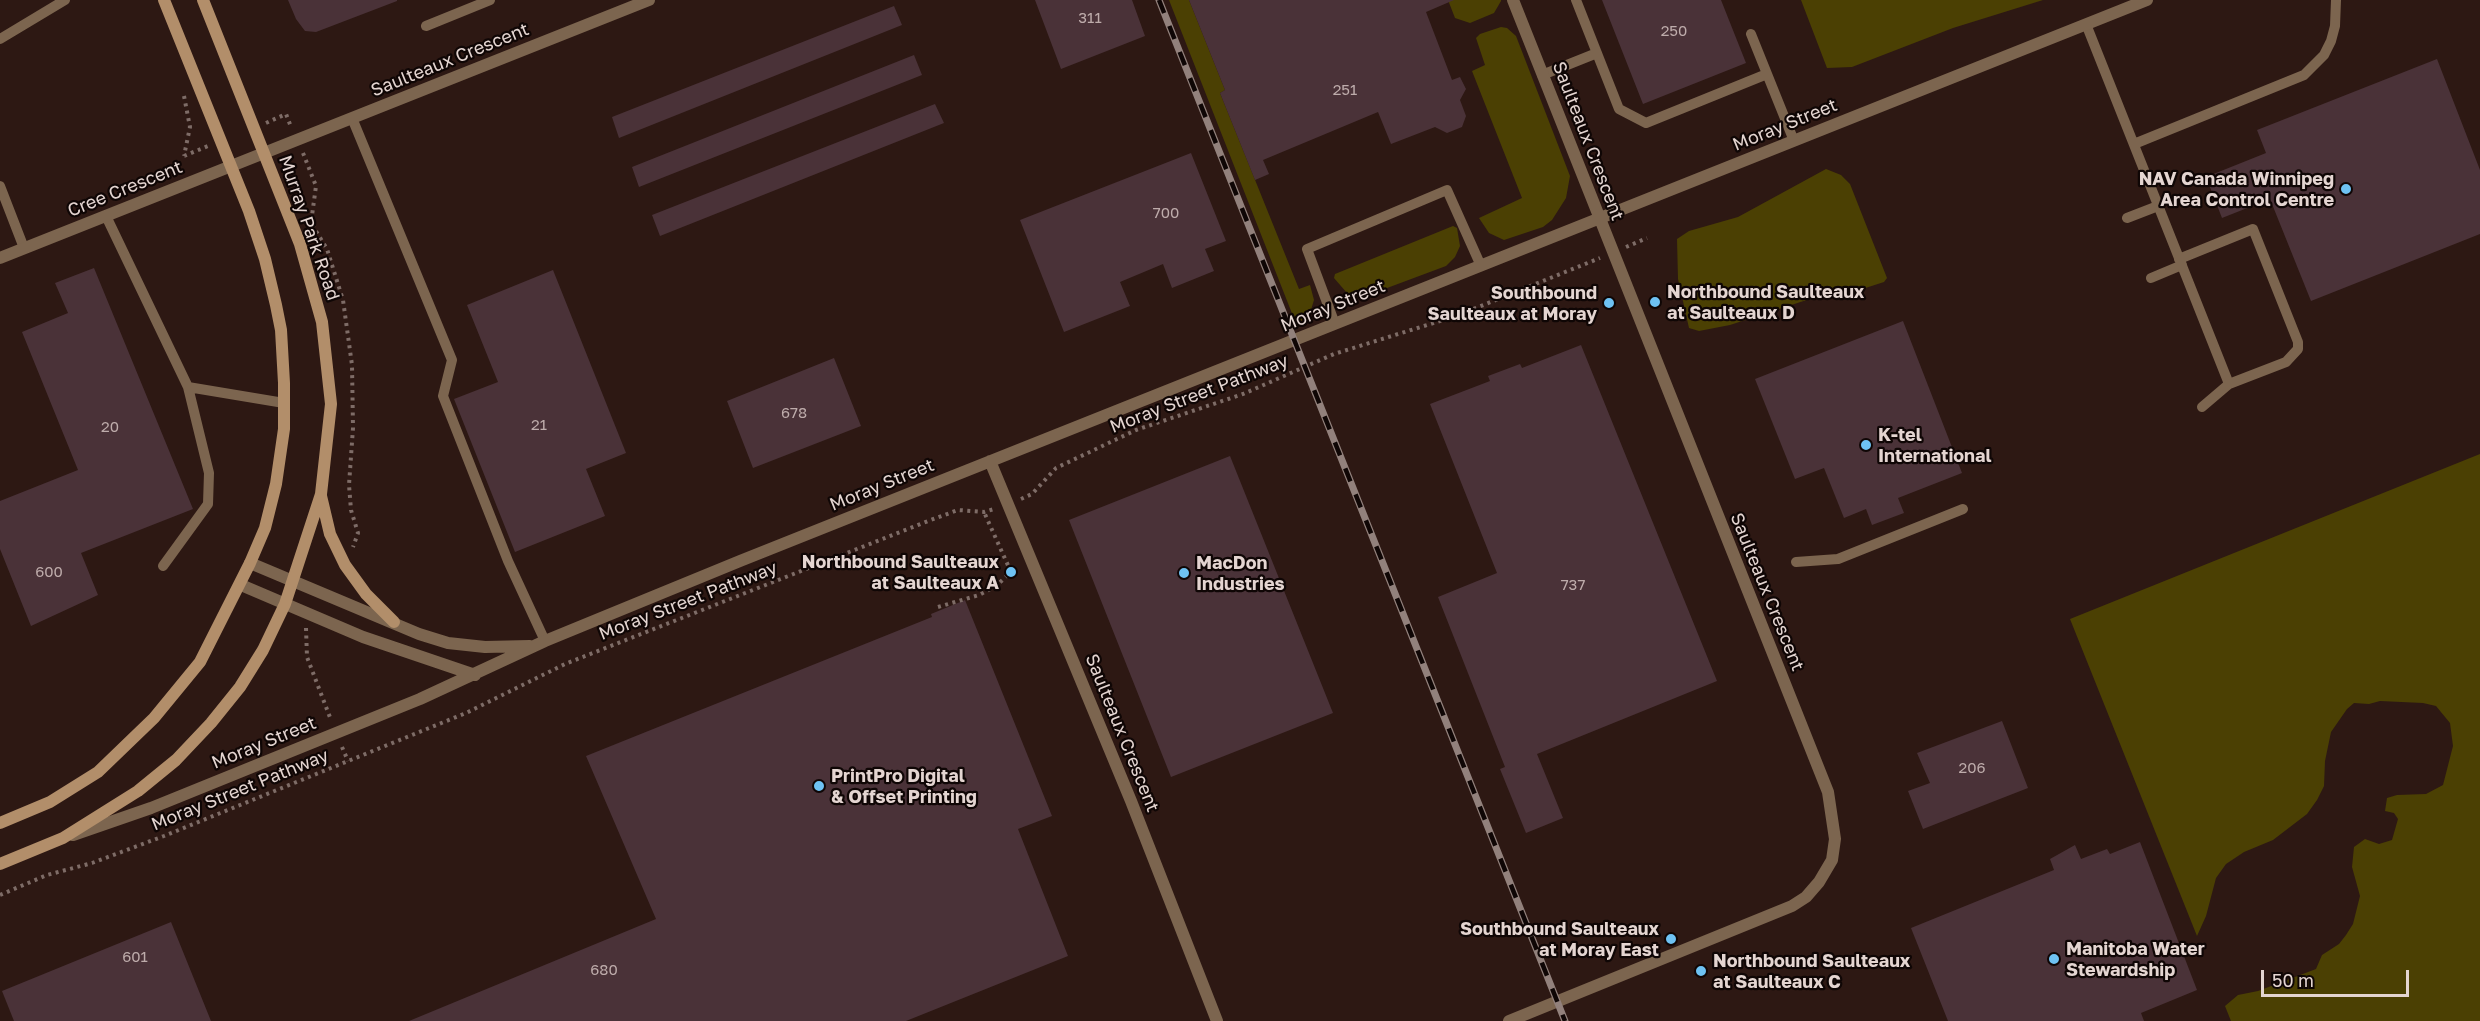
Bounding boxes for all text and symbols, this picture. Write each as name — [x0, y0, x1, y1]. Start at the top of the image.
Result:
house number: 311 — [1078, 9, 1102, 27]
street label: Saulteaux Crescent — [368, 18, 532, 102]
house number: 250 — [1661, 22, 1687, 40]
street label: Saulteaux Crescent — [1548, 58, 1628, 224]
house number: 251 — [1333, 81, 1357, 99]
street label: Moray Street — [1730, 94, 1840, 156]
street label: Murray Park Road — [274, 153, 344, 303]
street label: Cree Crescent — [64, 156, 186, 222]
place label: NAV Canada Winnipeg Area Control Centre — [2139, 168, 2334, 210]
marker: NAV Canada Winnipeg Area Control Centre — [2339, 182, 2353, 196]
house number: 700 — [1153, 204, 1179, 222]
street label: Moray Street — [1278, 275, 1388, 337]
place label: Northbound Saulteaux at Saulteaux D — [1667, 281, 1864, 324]
place label: Southbound Saulteaux at Moray — [1428, 282, 1597, 324]
marker: Northbound Saulteaux at Saulteaux D — [1648, 295, 1662, 309]
marker: Southbound Saulteaux at Moray — [1602, 296, 1616, 310]
street label: Moray Street Pathway — [1107, 350, 1291, 438]
house number: 678 — [781, 404, 807, 422]
house number: 21 — [531, 416, 547, 434]
house number: 20 — [101, 418, 119, 436]
place label: K-tel International — [1878, 424, 1991, 466]
marker: K-tel International — [1859, 438, 1873, 452]
street label: Moray Street — [827, 454, 937, 516]
street label: Saulteaux Crescent — [1725, 510, 1809, 674]
place label: Northbound Saulteaux at Saulteaux A — [802, 551, 999, 594]
place label: MacDon Industries — [1196, 552, 1285, 594]
street label: Moray Street Pathway — [596, 557, 780, 645]
house number: 600 — [35, 563, 63, 581]
marker: Northbound Saulteaux at Saulteaux A — [1004, 565, 1018, 579]
marker: MacDon Industries — [1177, 566, 1191, 580]
house number: 737 — [1561, 576, 1585, 594]
street label: Saulteaux Crescent — [1080, 651, 1164, 815]
street label: Moray Street — [209, 712, 319, 774]
street label: Moray Street Pathway — [148, 745, 332, 835]
house number: 206 — [1958, 759, 1986, 777]
place label: PrintPro Digital & Offset Printing — [831, 765, 977, 808]
marker: PrintPro Digital & Offset Printing — [812, 779, 826, 793]
place label: Southbound Saulteaux at Moray East — [1460, 918, 1659, 960]
marker: Southbound Saulteaux at Moray East — [1664, 932, 1678, 946]
place label: Manitoba Water Stewardship — [2066, 938, 2205, 980]
house number: 601 — [122, 948, 148, 966]
place label: Northbound Saulteaux at Saulteaux C — [1713, 950, 1910, 992]
marker: Manitoba Water Stewardship — [2047, 952, 2061, 966]
scale bar — [2264, 958, 2412, 996]
house number: 680 — [590, 961, 618, 979]
marker: Northbound Saulteaux at Saulteaux C — [1694, 964, 1708, 978]
text: 50 m — [2272, 969, 2314, 991]

